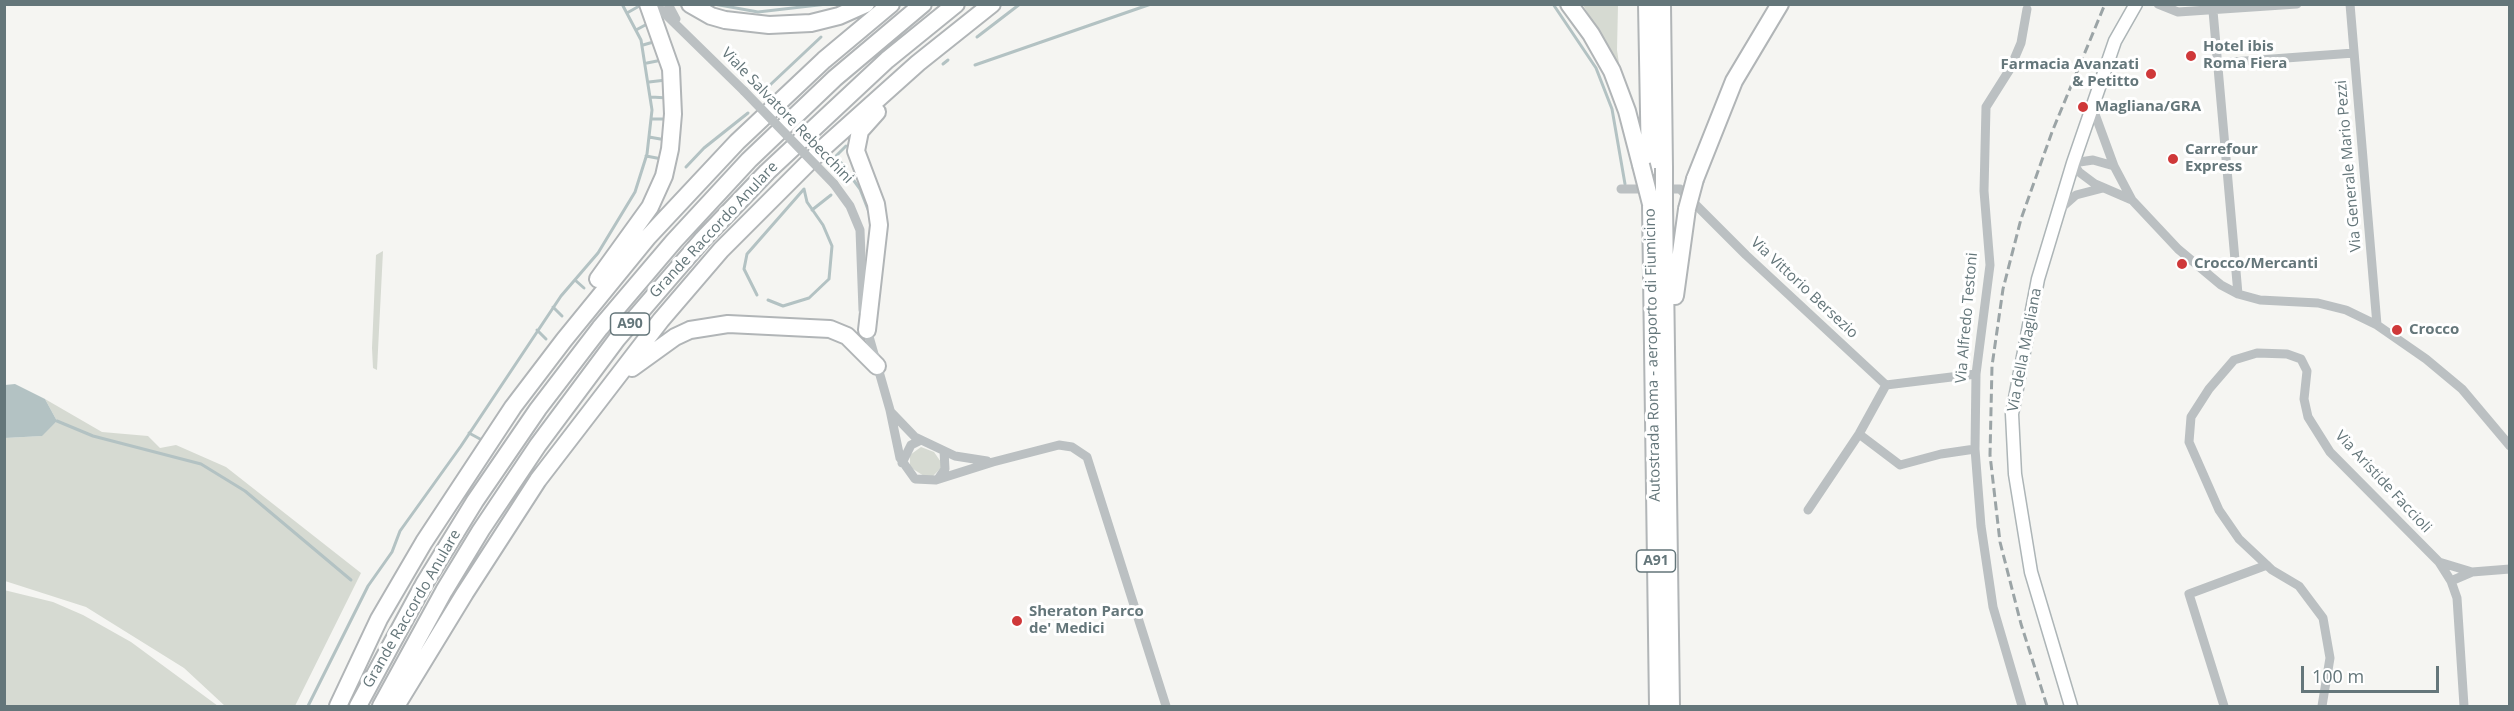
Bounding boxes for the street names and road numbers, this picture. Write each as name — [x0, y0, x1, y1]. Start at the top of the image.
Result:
street label: Viale Salvatore Rebecchini — [717, 44, 857, 188]
street label: Via Generale Mario Pezzi — [2333, 79, 2365, 253]
street label: Grande Raccordo Anulare — [646, 158, 782, 302]
street label: Autostrada Roma - aeroporto di Fiumicino — [1641, 208, 1665, 502]
street label: Via Vittorio Bersezio — [1747, 234, 1861, 342]
street label: Via Alfredo Testoni — [1952, 252, 1982, 384]
street label: Via della Magliana — [2004, 287, 2046, 413]
road number: A90 — [610, 313, 650, 335]
street label: Via Aristide Faccioli — [2331, 427, 2435, 537]
street label: Grande Raccordo Anulare — [359, 527, 465, 691]
road number: A91 — [1636, 550, 1676, 572]

